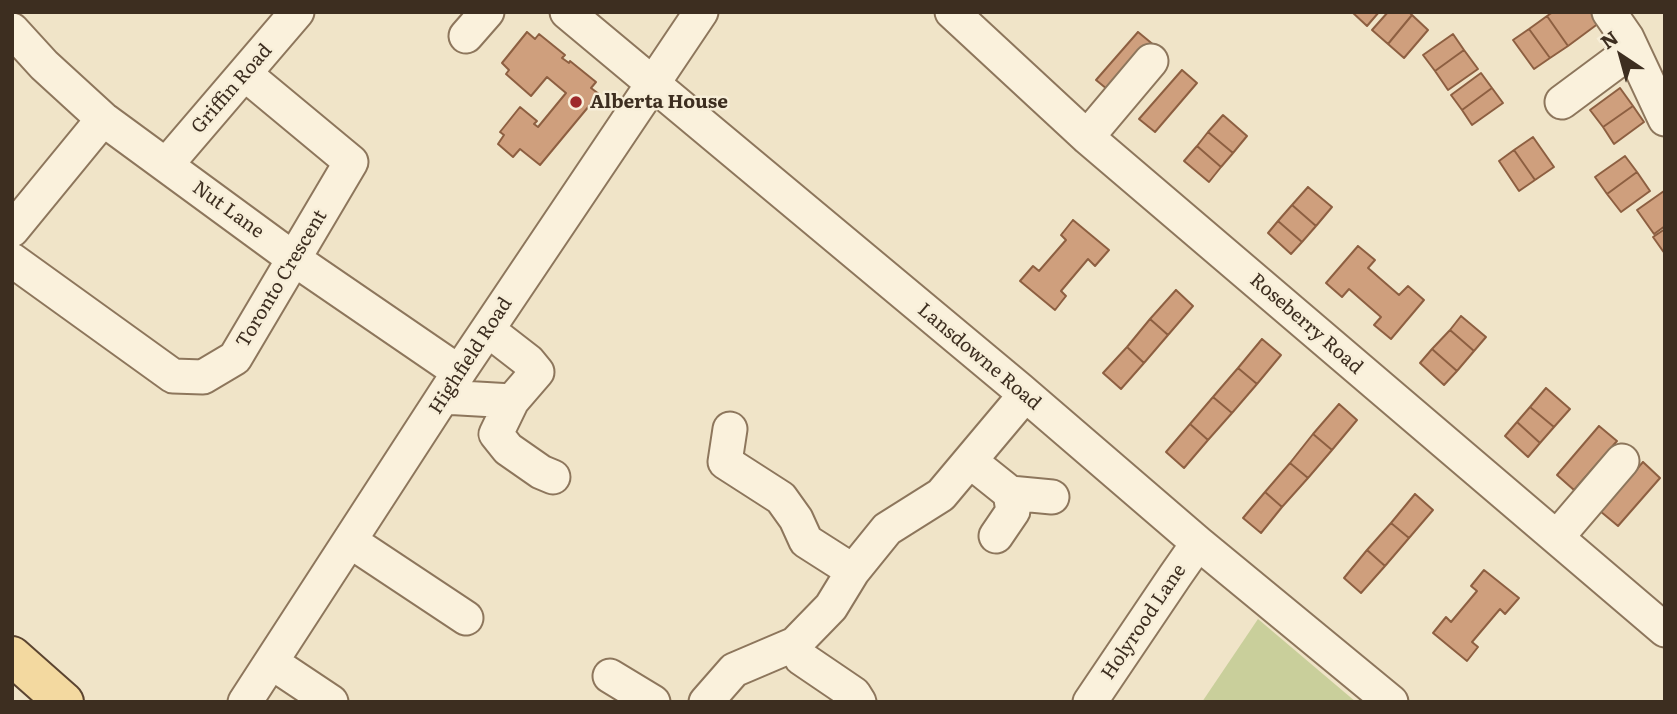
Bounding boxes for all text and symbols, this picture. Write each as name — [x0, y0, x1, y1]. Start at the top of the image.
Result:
north arrow — [1586, 21, 1656, 91]
text: N — [1594, 23, 1623, 55]
street label: Griffin Road — [187, 40, 277, 138]
place label: Alberta House — [590, 91, 728, 113]
marker: Alberta House — [568, 94, 584, 110]
street label: Nut Lane — [188, 177, 268, 243]
street label: Toronto Crescent — [232, 206, 332, 352]
street label: Roseberry Road — [1245, 269, 1367, 379]
street label: Highfield Road — [425, 293, 517, 419]
street label: Lansdowne Road — [913, 299, 1045, 415]
street label: Holyrood Lane — [1097, 560, 1191, 684]

